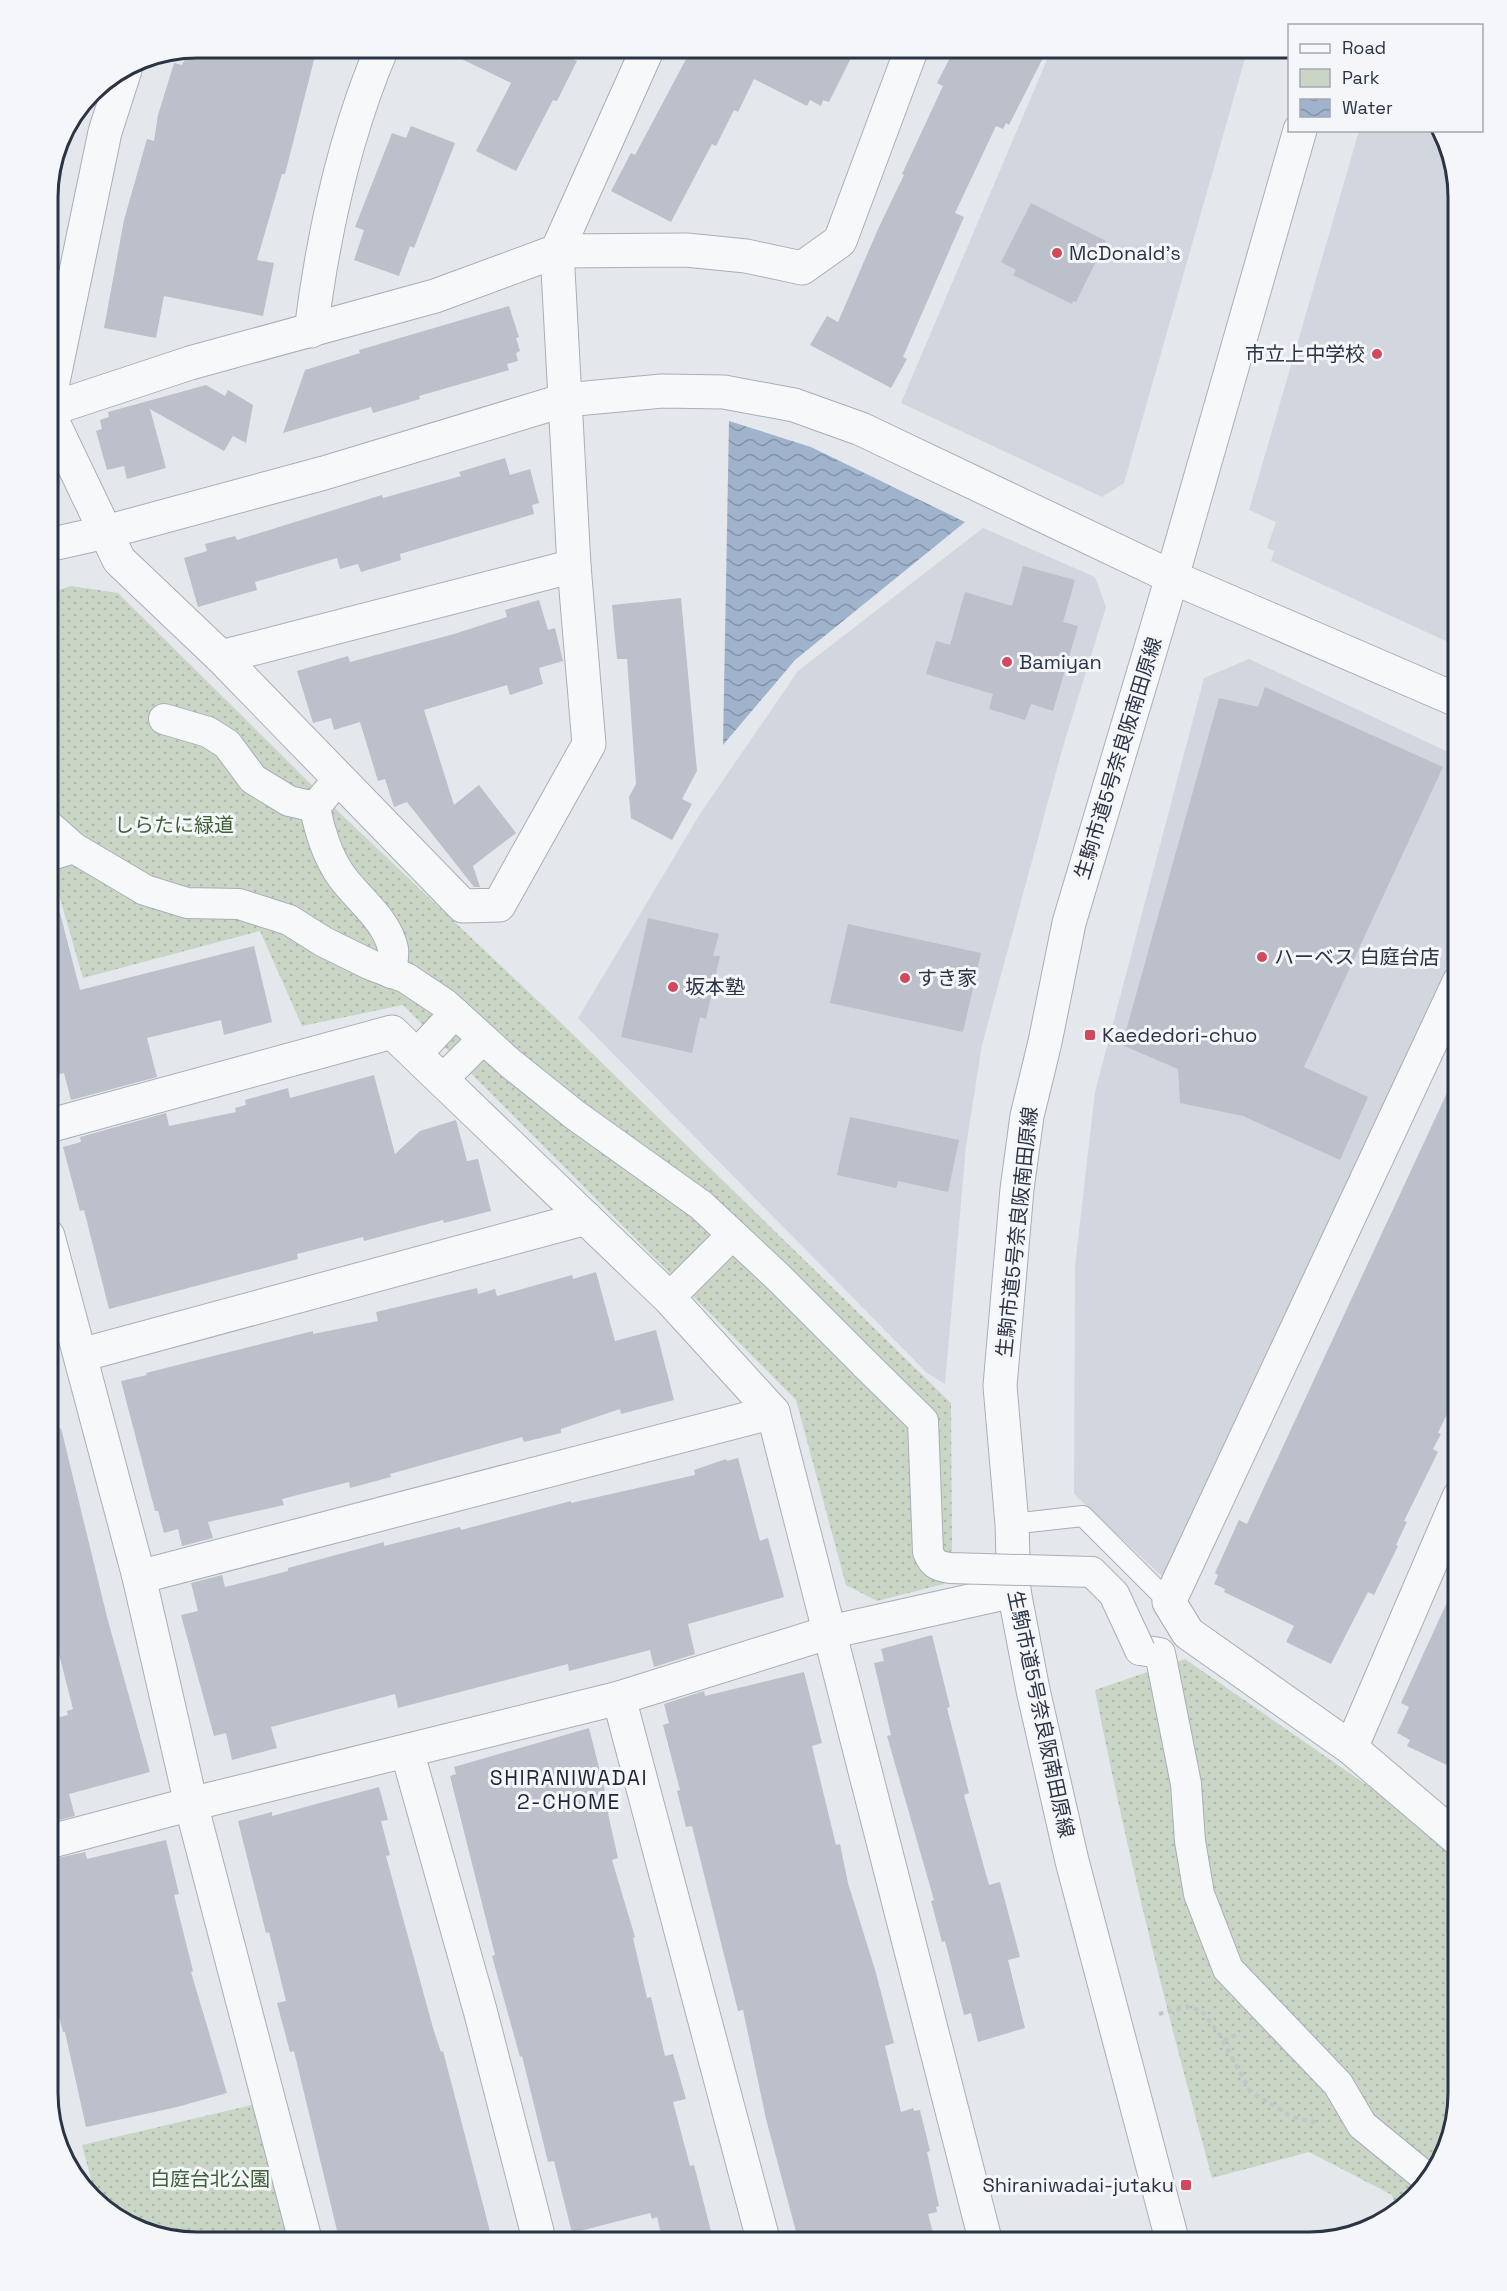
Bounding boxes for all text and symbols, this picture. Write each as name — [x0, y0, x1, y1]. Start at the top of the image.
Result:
legend — [1288, 24, 1483, 132]
text: Road — [1342, 36, 1386, 59]
text: Park — [1342, 66, 1380, 89]
text: Water — [1342, 96, 1393, 119]
place label: McDonald's — [1069, 240, 1181, 266]
marker: McDonald's — [1050, 246, 1064, 260]
place label: 市立上中学校 — [1245, 341, 1365, 367]
marker: 市立上中学校 — [1370, 347, 1384, 361]
street label: 生駒市道5号奈良阪南田原線 — [1069, 634, 1167, 882]
place label: Bamiyan — [1019, 649, 1102, 675]
marker: Bamiyan — [1000, 655, 1014, 669]
park label: しらたに緑道 — [114, 812, 234, 838]
place label: ハーベス 白庭台店 — [1274, 944, 1440, 970]
marker: ハーベス 白庭台店 — [1255, 950, 1269, 964]
place label: すき家 — [917, 965, 977, 991]
marker: すき家 — [898, 971, 912, 985]
place label: 坂本塾 — [685, 974, 745, 1000]
marker: 坂本塾 — [666, 980, 680, 994]
place label: Kaededori-chuo — [1102, 1022, 1257, 1048]
marker: Kaededori-chuo — [1083, 1028, 1097, 1042]
street label: 生駒市道5号奈良阪南田原線 — [991, 1105, 1043, 1359]
street label: 生駒市道5号奈良阪南田原線 — [1002, 1588, 1080, 1840]
district label: SHIRANIWADAI 2-CHOME — [490, 1764, 648, 1815]
park label: 白庭台北公園 — [150, 2166, 270, 2192]
place label: Shiraniwadai-jutaku — [982, 2172, 1174, 2198]
marker: Shiraniwadai-jutaku — [1179, 2178, 1193, 2192]

